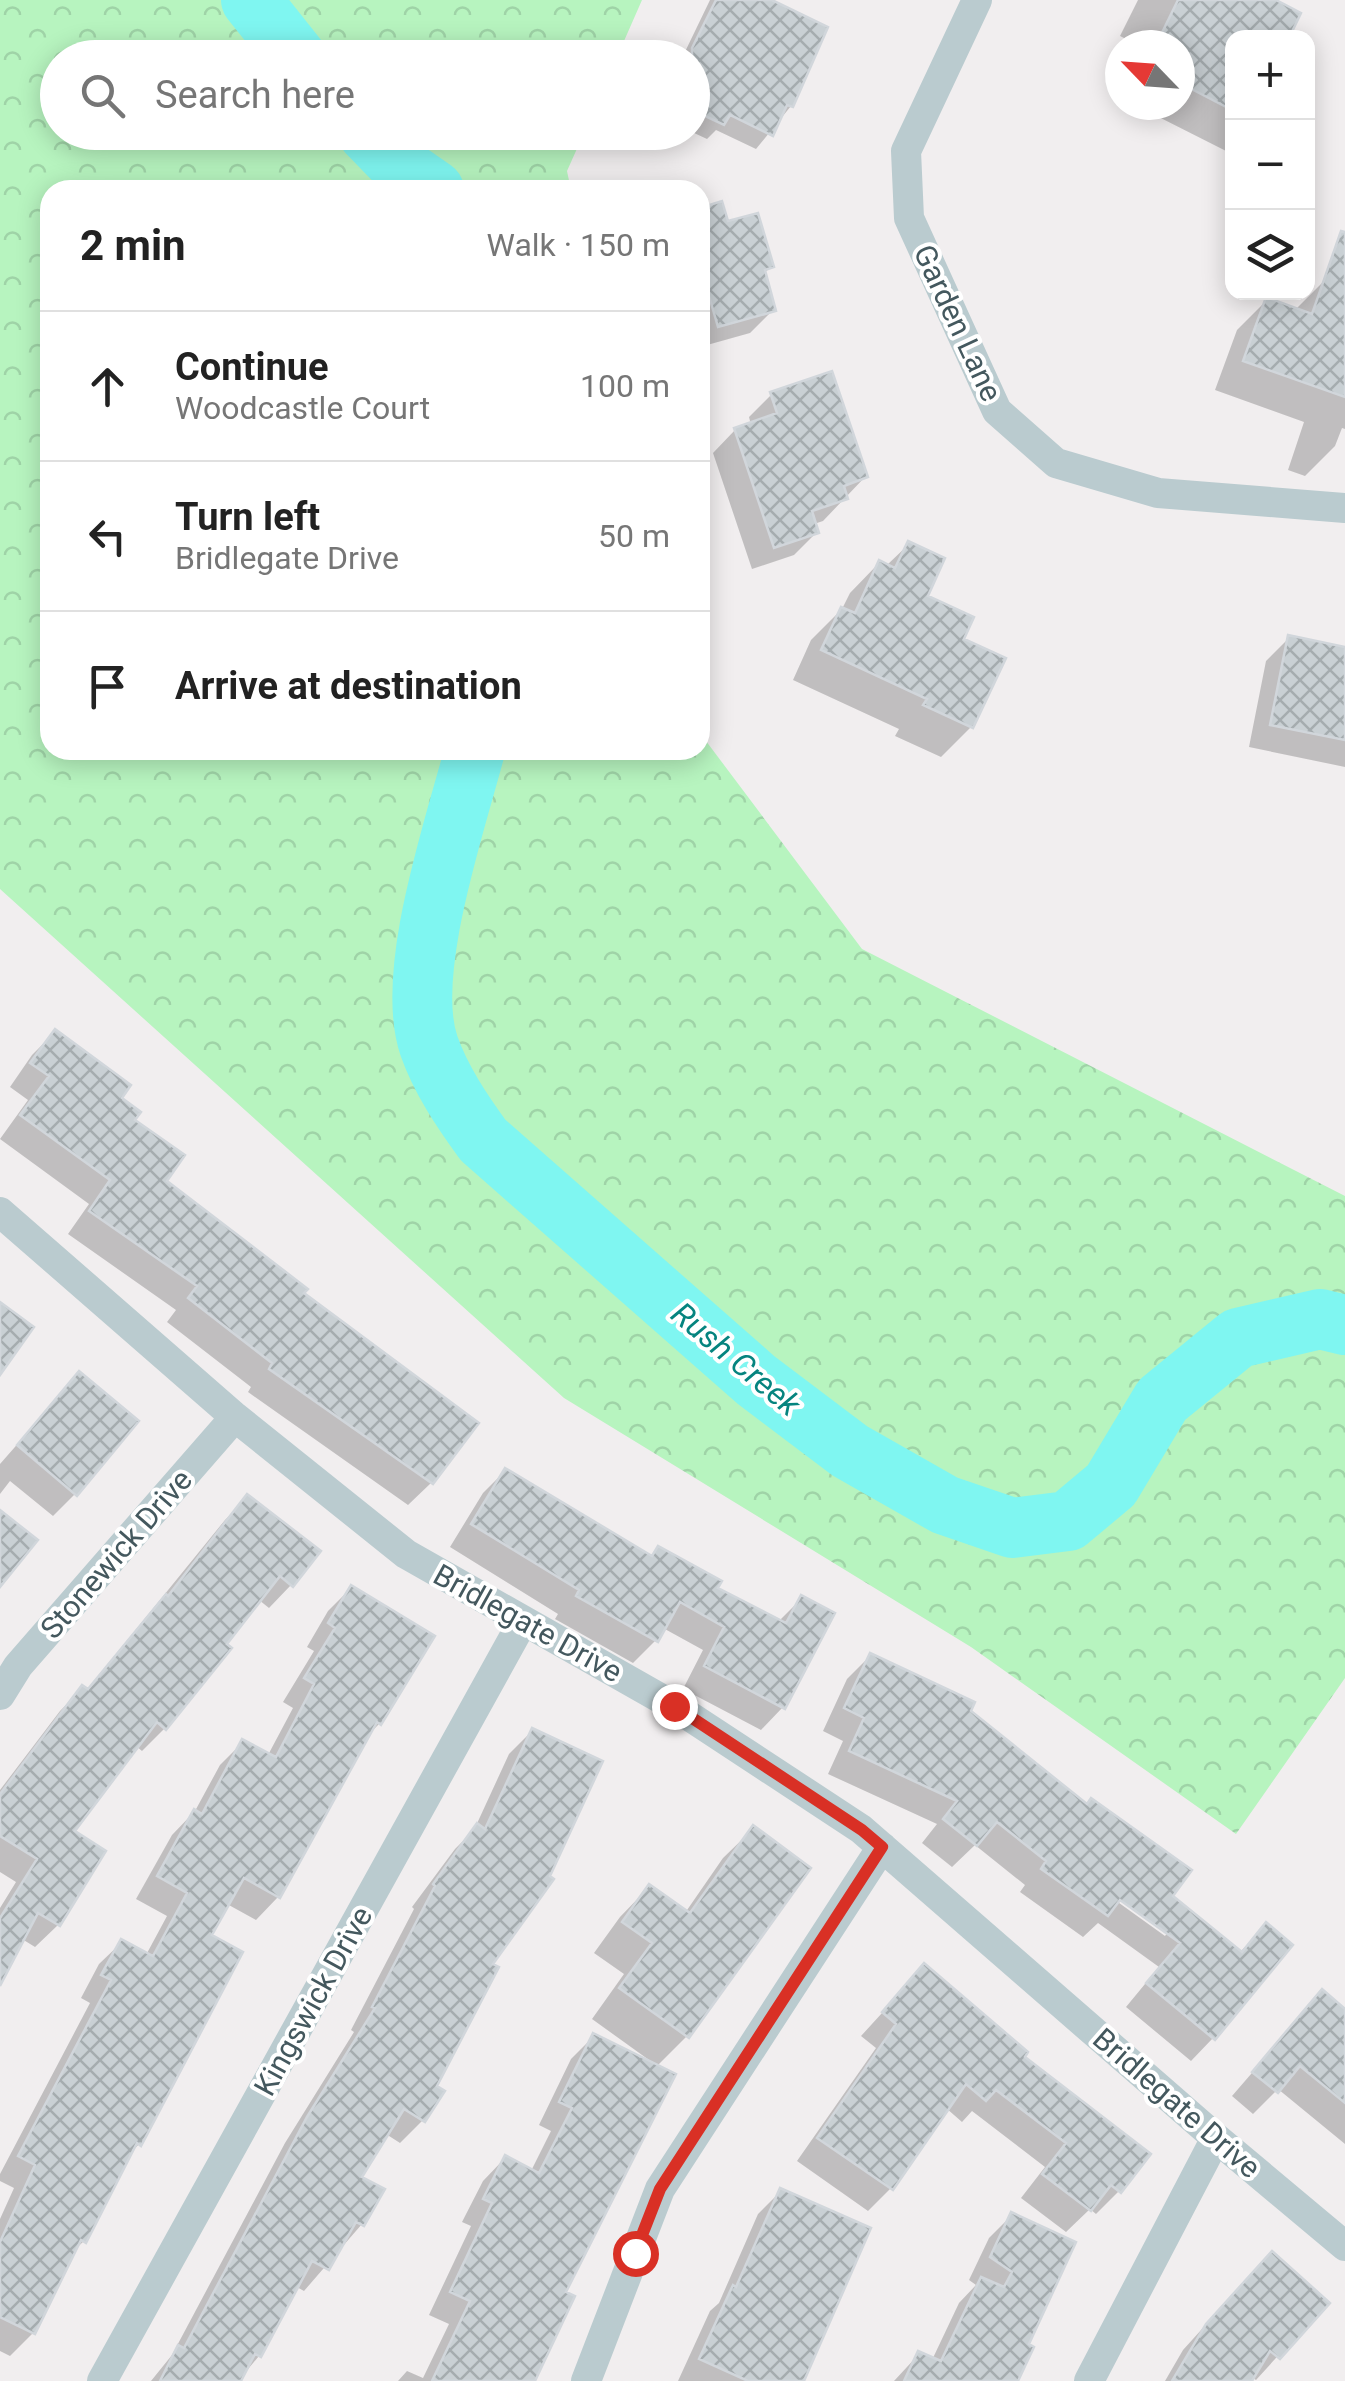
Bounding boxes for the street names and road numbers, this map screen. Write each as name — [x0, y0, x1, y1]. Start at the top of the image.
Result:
street label: Garden Lane — [907, 239, 1009, 407]
street label: Stonewick Drive — [33, 1462, 199, 1646]
street label: Bridlegate Drive — [428, 1557, 628, 1689]
street label: Kingswick Drive — [247, 1900, 379, 2102]
street label: Bridlegate Drive — [1086, 2021, 1268, 2185]

